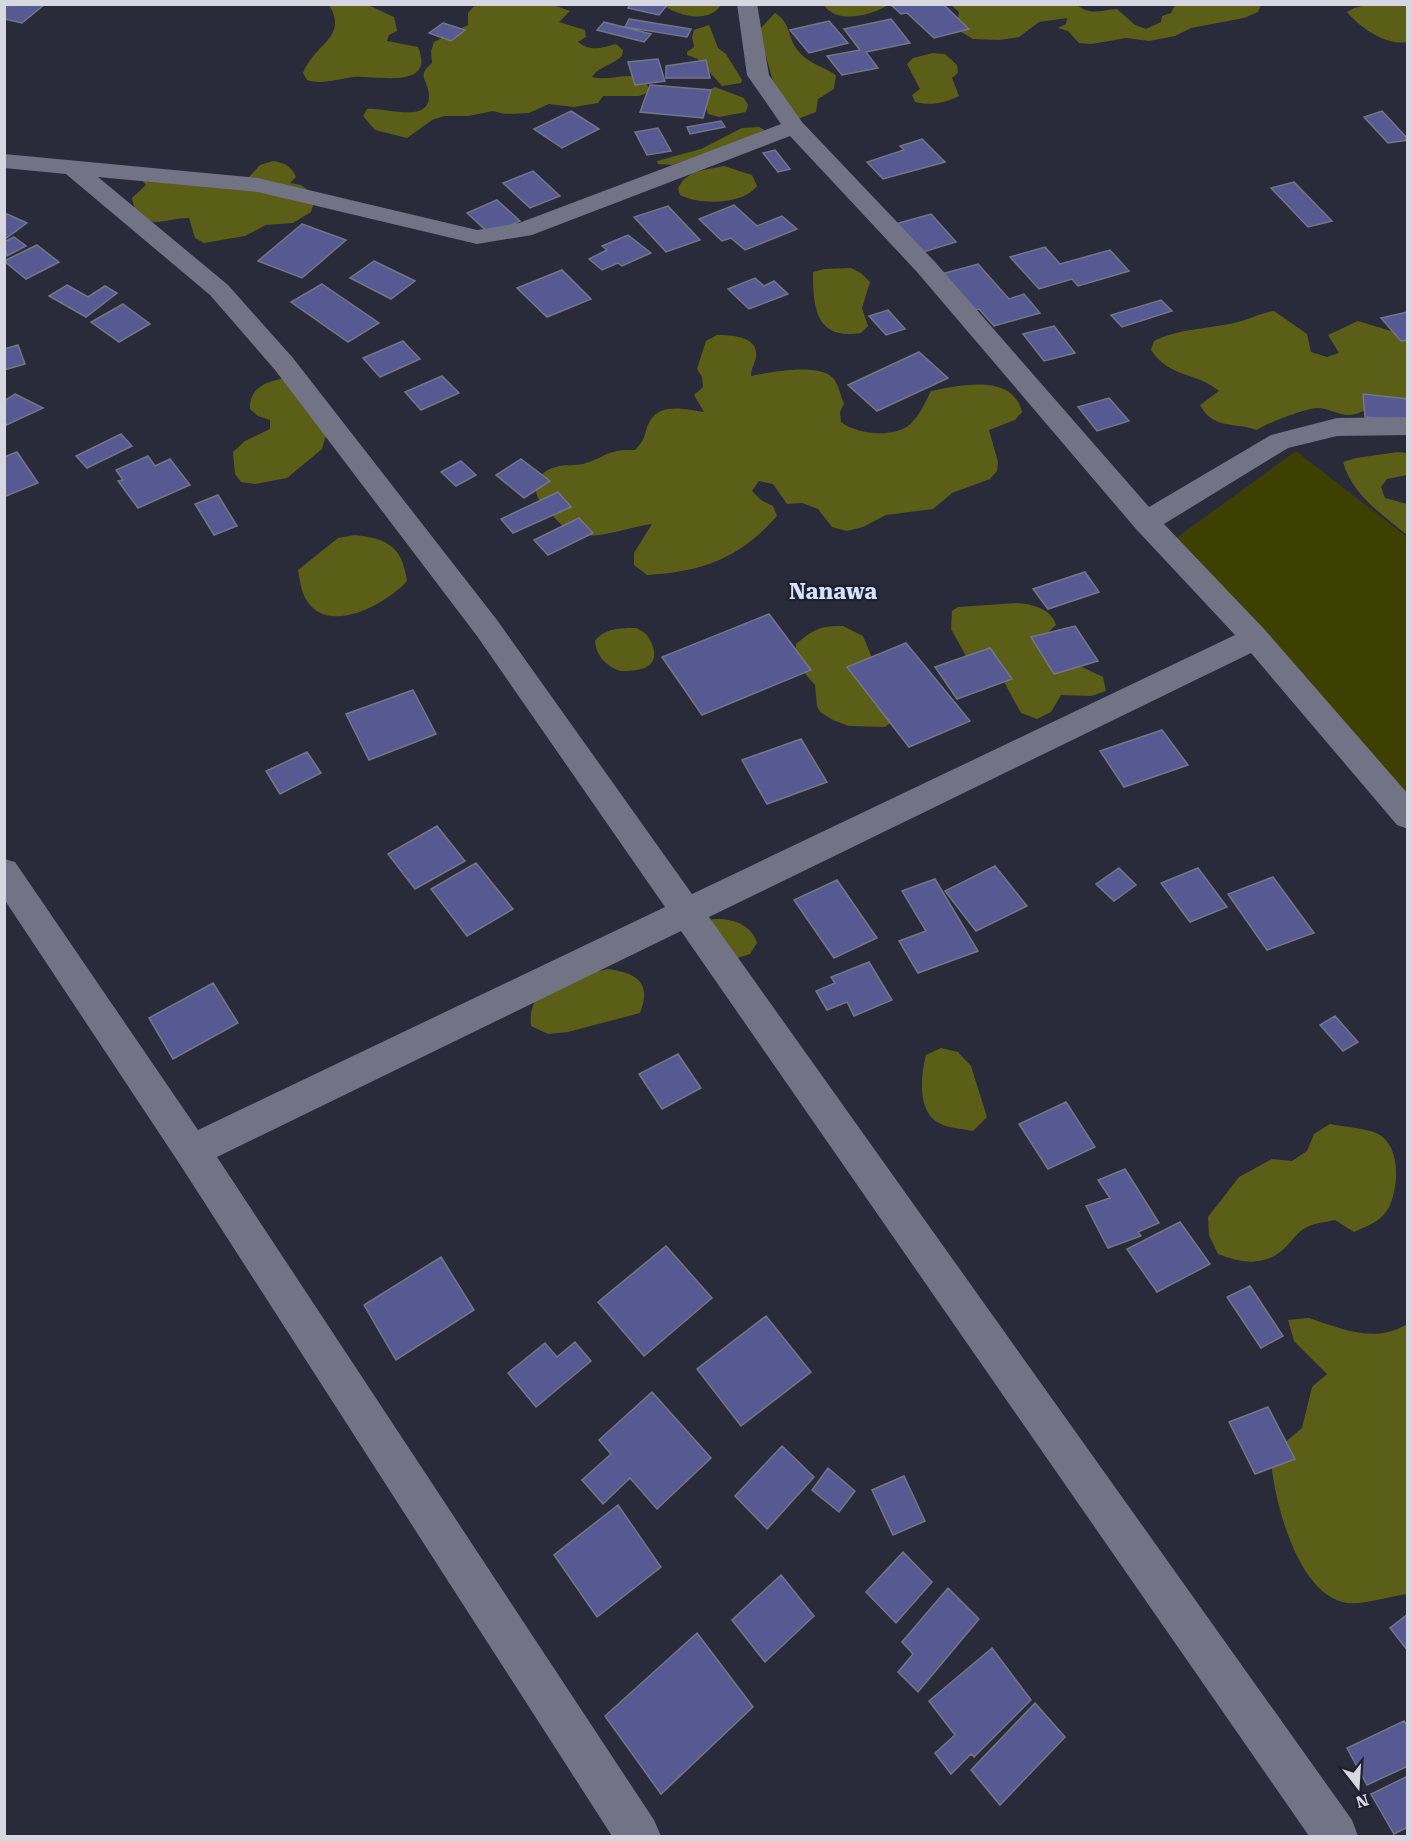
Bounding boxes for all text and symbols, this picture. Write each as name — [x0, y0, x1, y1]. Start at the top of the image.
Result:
district label: Nanawa — [789, 579, 877, 604]
north arrow — [1328, 1757, 1388, 1817]
text: N — [1354, 1790, 1371, 1812]

